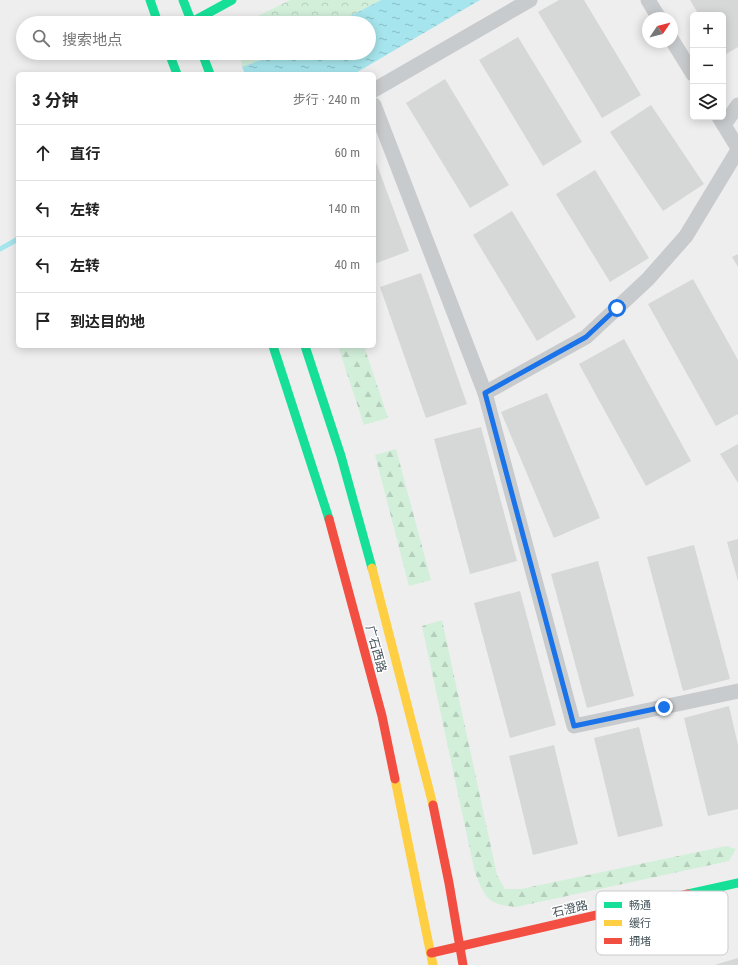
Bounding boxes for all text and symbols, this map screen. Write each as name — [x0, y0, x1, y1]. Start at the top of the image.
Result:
north arrow — [642, 12, 678, 48]
map controls — [690, 12, 726, 120]
button: + — [690, 12, 726, 48]
search box — [16, 16, 376, 60]
icon: search — [30, 27, 52, 49]
text: 搜索地点 — [62, 31, 122, 49]
button: − — [690, 48, 726, 84]
button: layers — [690, 84, 726, 120]
text: 3 分钟 — [32, 90, 79, 110]
text: 步行 · 240 m — [293, 92, 360, 107]
icon: ahead — [32, 142, 54, 164]
text: 直行 — [70, 145, 100, 163]
text: 60 m — [334, 145, 360, 160]
icon: left — [32, 198, 54, 220]
text: 左转 — [70, 201, 100, 219]
text: 140 m — [328, 201, 360, 216]
icon: left — [32, 254, 54, 276]
text: 左转 — [70, 257, 100, 275]
text: 40 m — [334, 257, 360, 272]
route start — [608, 299, 626, 317]
icon: arrive — [32, 310, 54, 332]
text: 到达目的地 — [70, 313, 145, 331]
street label: 广石西路 — [363, 624, 389, 674]
route end — [655, 698, 673, 716]
legend — [596, 891, 728, 955]
street label: 石澄路 — [551, 898, 589, 920]
text: 畅通 — [629, 899, 651, 912]
text: 缓行 — [629, 917, 651, 930]
text: 拥堵 — [629, 935, 651, 948]

